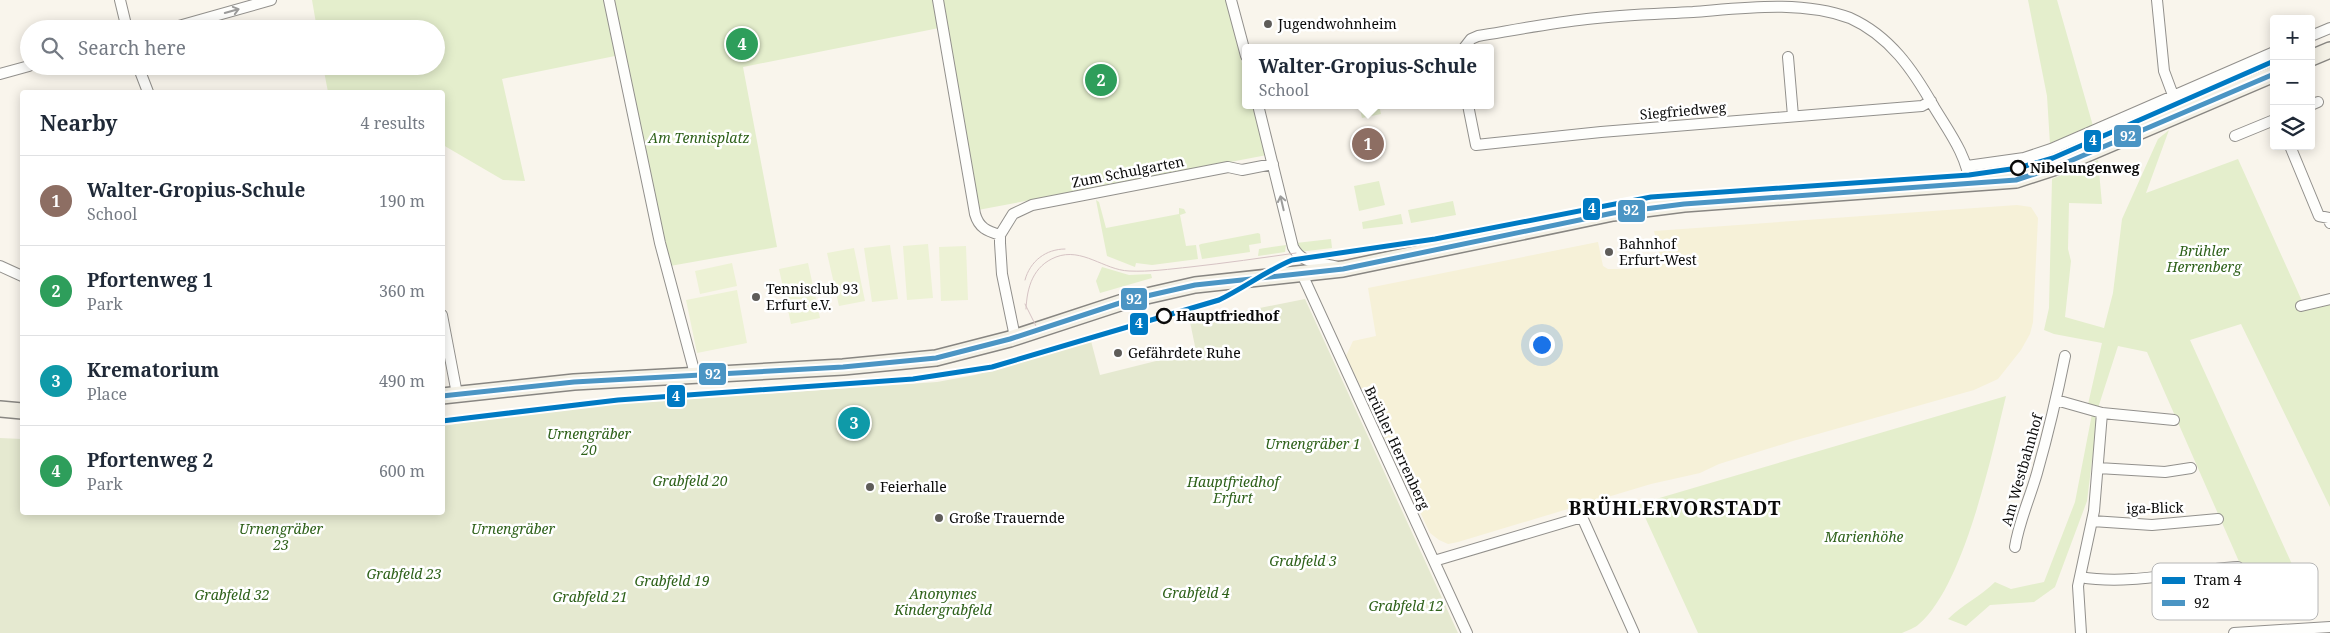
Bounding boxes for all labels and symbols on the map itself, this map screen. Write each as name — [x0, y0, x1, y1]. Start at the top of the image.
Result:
one-way arrow — [223, 6, 239, 15]
place label: Jugendwohnheim — [1277, 14, 1397, 33]
marker: Jugendwohnheim — [1262, 18, 1274, 30]
pin: 4 — [726, 25, 758, 63]
pin: 2 — [1085, 61, 1117, 99]
street label: Siegfriedweg — [1639, 97, 1727, 124]
line badge: 92 — [2113, 124, 2142, 148]
pin: 1 — [1352, 125, 1384, 163]
text: 92 — [2120, 126, 2136, 145]
park label: Am Tennisplatz — [647, 128, 750, 147]
line badge: 4 — [2083, 129, 2102, 153]
text: 4 — [2089, 130, 2097, 149]
street label: Zum Schulgarten — [1070, 151, 1186, 192]
place label: Nibelungenweg — [2030, 158, 2140, 177]
marker: Nibelungenweg — [2010, 160, 2026, 176]
one-way arrow — [1277, 195, 1286, 211]
line badge: 4 — [1582, 197, 1601, 221]
text: 4 — [1588, 198, 1596, 217]
line badge: 92 — [1617, 199, 1646, 223]
text: 92 — [1623, 200, 1639, 219]
place label: Bahnhof Erfurt-West — [1619, 234, 1697, 269]
park label: Brühler Herrenberg — [2166, 241, 2243, 276]
marker: Bahnhof Erfurt-West — [1603, 246, 1615, 258]
place label: Tennisclub 93 Erfurt e.V. — [766, 279, 858, 314]
line badge: 92 — [1120, 287, 1148, 311]
text: 92 — [1126, 289, 1142, 308]
marker: Tennisclub 93 Erfurt e.V. — [750, 291, 762, 303]
place label: Hauptfriedhof — [1176, 306, 1280, 325]
marker: Hauptfriedhof — [1156, 308, 1172, 324]
line badge: 4 — [1129, 312, 1149, 336]
text: 4 — [1135, 313, 1143, 332]
your location — [1529, 332, 1555, 358]
place label: Gefährdete Ruhe — [1128, 343, 1241, 362]
marker: Gefährdete Ruhe — [1112, 347, 1124, 359]
line badge: 92 — [698, 362, 727, 386]
text: 92 — [705, 364, 721, 383]
street label: Brühler Herrenberg — [1361, 383, 1435, 513]
line badge: 4 — [666, 384, 686, 408]
text: 4 — [672, 386, 680, 405]
pin: 3 — [838, 404, 870, 442]
street label: Am Westbahnhof — [1996, 410, 2047, 528]
park label: Urnengräber 20 — [547, 424, 631, 459]
park label: Urnengräber 1 — [1265, 434, 1361, 453]
park label: Grabfeld 20 — [652, 471, 728, 490]
park label: Hauptfriedhof Erfurt — [1186, 472, 1282, 507]
place label: Feierhalle — [880, 477, 947, 496]
marker: Feierhalle — [864, 481, 876, 493]
district label: BRÜHLERVORSTADT — [1569, 495, 1781, 521]
street label: iga-Blick — [2126, 497, 2185, 517]
place label: Große Trauernde — [949, 508, 1065, 527]
marker: Große Trauernde — [933, 512, 945, 524]
park label: Urnengräber 23 — [239, 519, 323, 554]
park label: Urnengräber — [471, 519, 555, 538]
park label: Marienhöhe — [1823, 527, 1904, 546]
park label: Grabfeld 3 — [1269, 551, 1337, 570]
legend — [2152, 563, 2318, 620]
park label: Grabfeld 23 — [366, 564, 442, 583]
text: Tram 4 — [2194, 570, 2242, 589]
park label: Grabfeld 19 — [634, 571, 710, 590]
park label: Grabfeld 4 — [1162, 583, 1230, 602]
park label: Anonymes Kindergrabfeld — [893, 584, 993, 619]
park label: Grabfeld 32 — [194, 585, 270, 604]
park label: Grabfeld 21 — [552, 587, 628, 606]
text: 92 — [2194, 593, 2210, 612]
park label: Grabfeld 12 — [1368, 596, 1444, 615]

